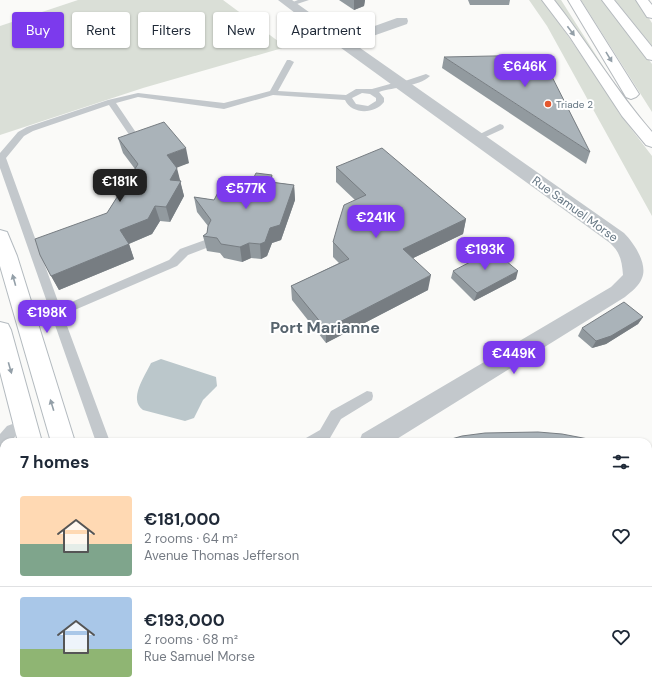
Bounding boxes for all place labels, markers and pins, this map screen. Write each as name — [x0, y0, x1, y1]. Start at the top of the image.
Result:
pin: €646K — [497, 54, 553, 88]
place label: Triade 2 — [556, 98, 593, 111]
marker: Triade 2 — [543, 99, 553, 109]
pin: €181K — [92, 169, 148, 203]
pin: €577K — [218, 176, 274, 210]
pin: €241K — [348, 205, 404, 239]
pin: €193K — [457, 237, 513, 271]
pin: €198K — [19, 300, 75, 334]
pin: €449K — [486, 341, 542, 375]

